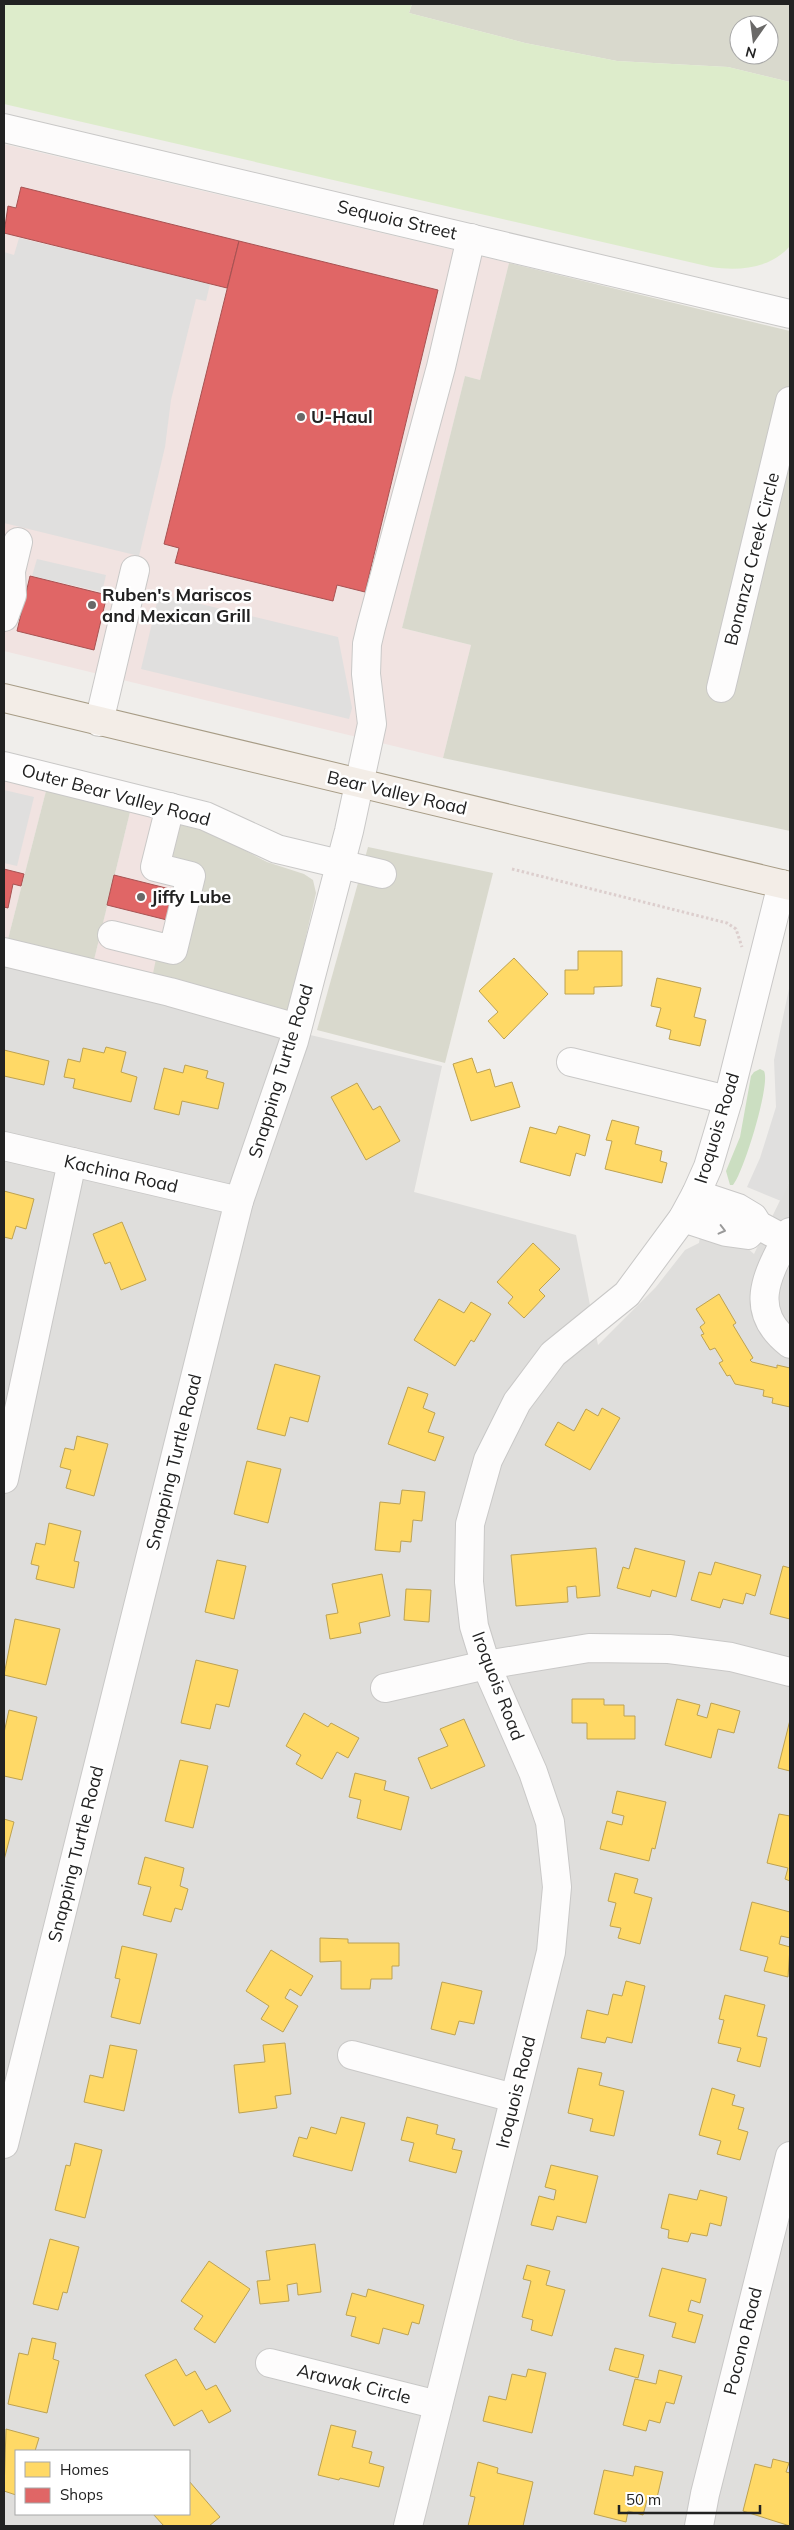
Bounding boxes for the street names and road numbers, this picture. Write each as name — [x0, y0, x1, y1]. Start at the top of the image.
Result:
street label: Sequoia Street — [335, 195, 459, 244]
street label: Bonanza Creek Circle — [719, 470, 784, 648]
street label: Outer Bear Valley Road — [19, 758, 213, 831]
street label: Bear Valley Road — [325, 765, 469, 820]
street label: Snapping Turtle Road — [243, 981, 318, 1161]
street label: Iroquois Road — [689, 1070, 744, 1186]
street label: Kachina Road — [62, 1149, 180, 1198]
street label: Snapping Turtle Road — [140, 1371, 207, 1552]
street label: Iroquois Road — [467, 1628, 530, 1744]
street label: Snapping Turtle Road — [42, 1763, 109, 1944]
street label: Iroquois Road — [490, 2033, 541, 2150]
street label: Pocono Road — [718, 2285, 767, 2397]
street label: Arawak Circle — [295, 2358, 413, 2409]

